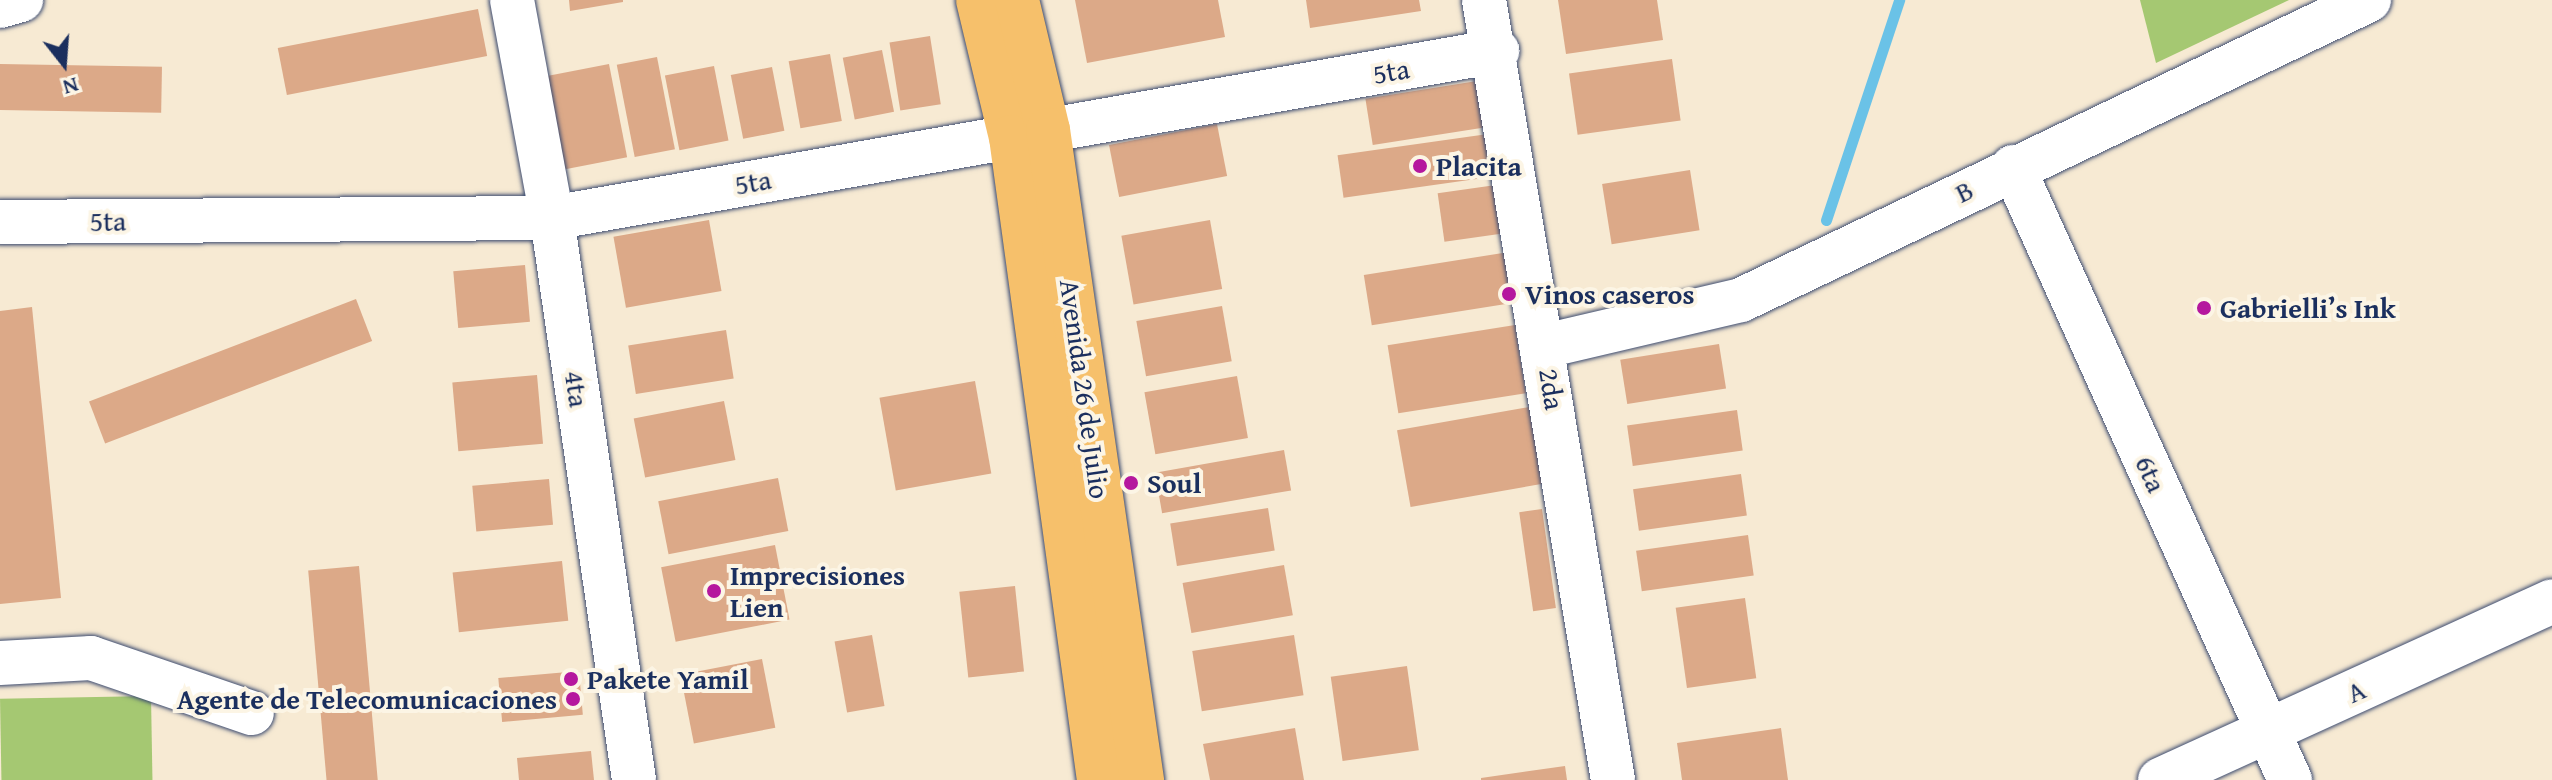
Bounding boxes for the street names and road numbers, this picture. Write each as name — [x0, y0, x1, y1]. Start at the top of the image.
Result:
street label: 5ta — [1370, 51, 1412, 91]
street label: 5ta — [732, 162, 774, 202]
street label: B — [1950, 172, 1978, 210]
street label: 5ta — [89, 204, 127, 238]
street label: Avenida 26 de Julio — [1053, 277, 1117, 501]
street label: 2da — [1532, 366, 1572, 412]
street label: 4ta — [558, 369, 596, 409]
street label: 6ta — [2128, 450, 2174, 498]
street label: A — [2341, 672, 2371, 710]

